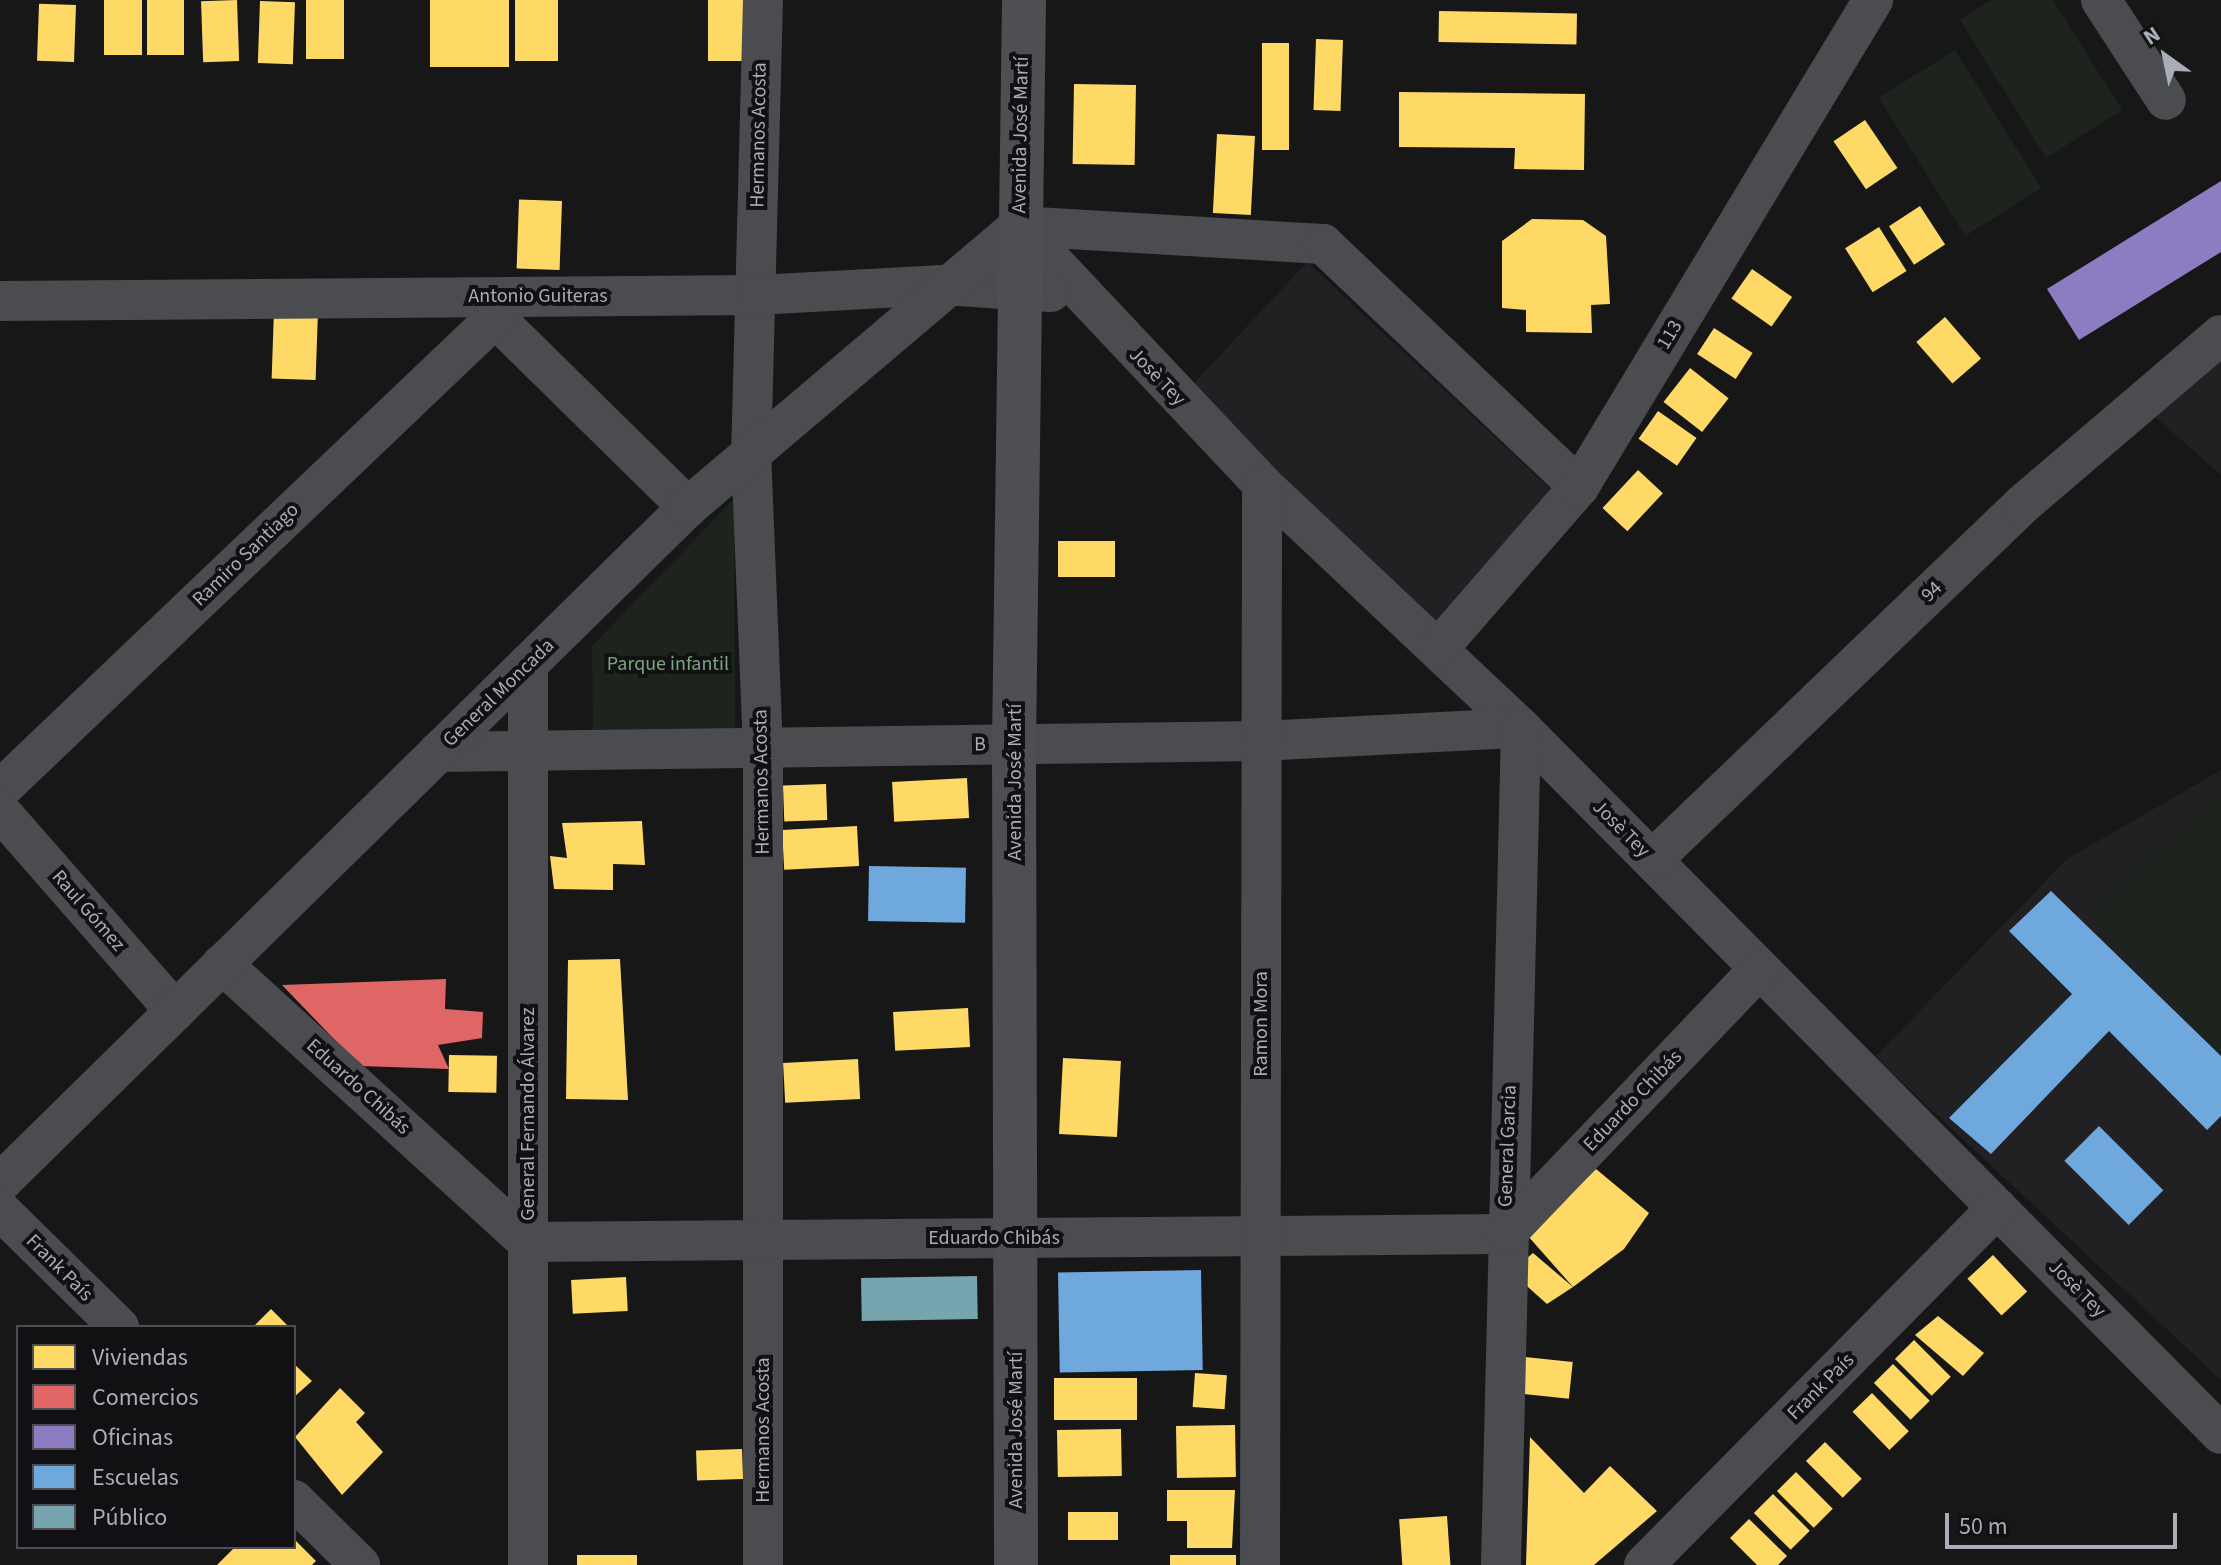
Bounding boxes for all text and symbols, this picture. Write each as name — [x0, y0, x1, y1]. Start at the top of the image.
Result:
north arrow — [2125, 16, 2205, 96]
text: N — [2137, 18, 2167, 53]
street label: Avenida José Martí — [1008, 56, 1034, 214]
street label: Hermanos Acosta — [746, 62, 772, 208]
street label: Antonio Guiteras — [468, 284, 608, 308]
street label: 113 — [1652, 316, 1688, 354]
street label: Josè Tey — [1124, 343, 1190, 411]
street label: Ramiro Santiago — [188, 498, 304, 612]
street label: 94 — [1917, 576, 1947, 608]
street label: General Moncada — [438, 634, 560, 752]
park label: Parque infantil — [607, 652, 729, 676]
street label: Avenida José Martí — [1003, 704, 1027, 860]
street label: Hermanos Acosta — [749, 709, 775, 855]
street label: B — [974, 733, 986, 757]
street label: Josè Tey — [1587, 795, 1655, 863]
street label: Raul Gómez — [46, 866, 130, 956]
street label: Ramon Mora — [1249, 971, 1273, 1077]
street label: General Fernando Álvarez — [516, 1007, 540, 1221]
street label: Eduardo Chibás — [301, 1034, 415, 1140]
street label: Eduardo Chibás — [1579, 1045, 1687, 1157]
street label: General Garcia — [1494, 1085, 1522, 1207]
street label: Eduardo Chibás — [928, 1226, 1060, 1250]
street label: Frank País — [21, 1230, 97, 1306]
street label: Josè Tey — [2043, 1255, 2111, 1323]
legend — [16, 1325, 296, 1549]
text: Viviendas — [92, 1340, 188, 1375]
street label: Frank País — [1783, 1349, 1859, 1425]
street label: Avenida José Martí — [1004, 1352, 1028, 1508]
street label: Hermanos Acosta — [751, 1357, 775, 1503]
text: Comercios — [92, 1380, 198, 1415]
text: Oficinas — [92, 1420, 173, 1455]
text: Escuelas — [92, 1460, 179, 1495]
scale bar — [1949, 1497, 2181, 1547]
text: Público — [92, 1500, 167, 1535]
text: 50 m — [1959, 1509, 2008, 1544]

